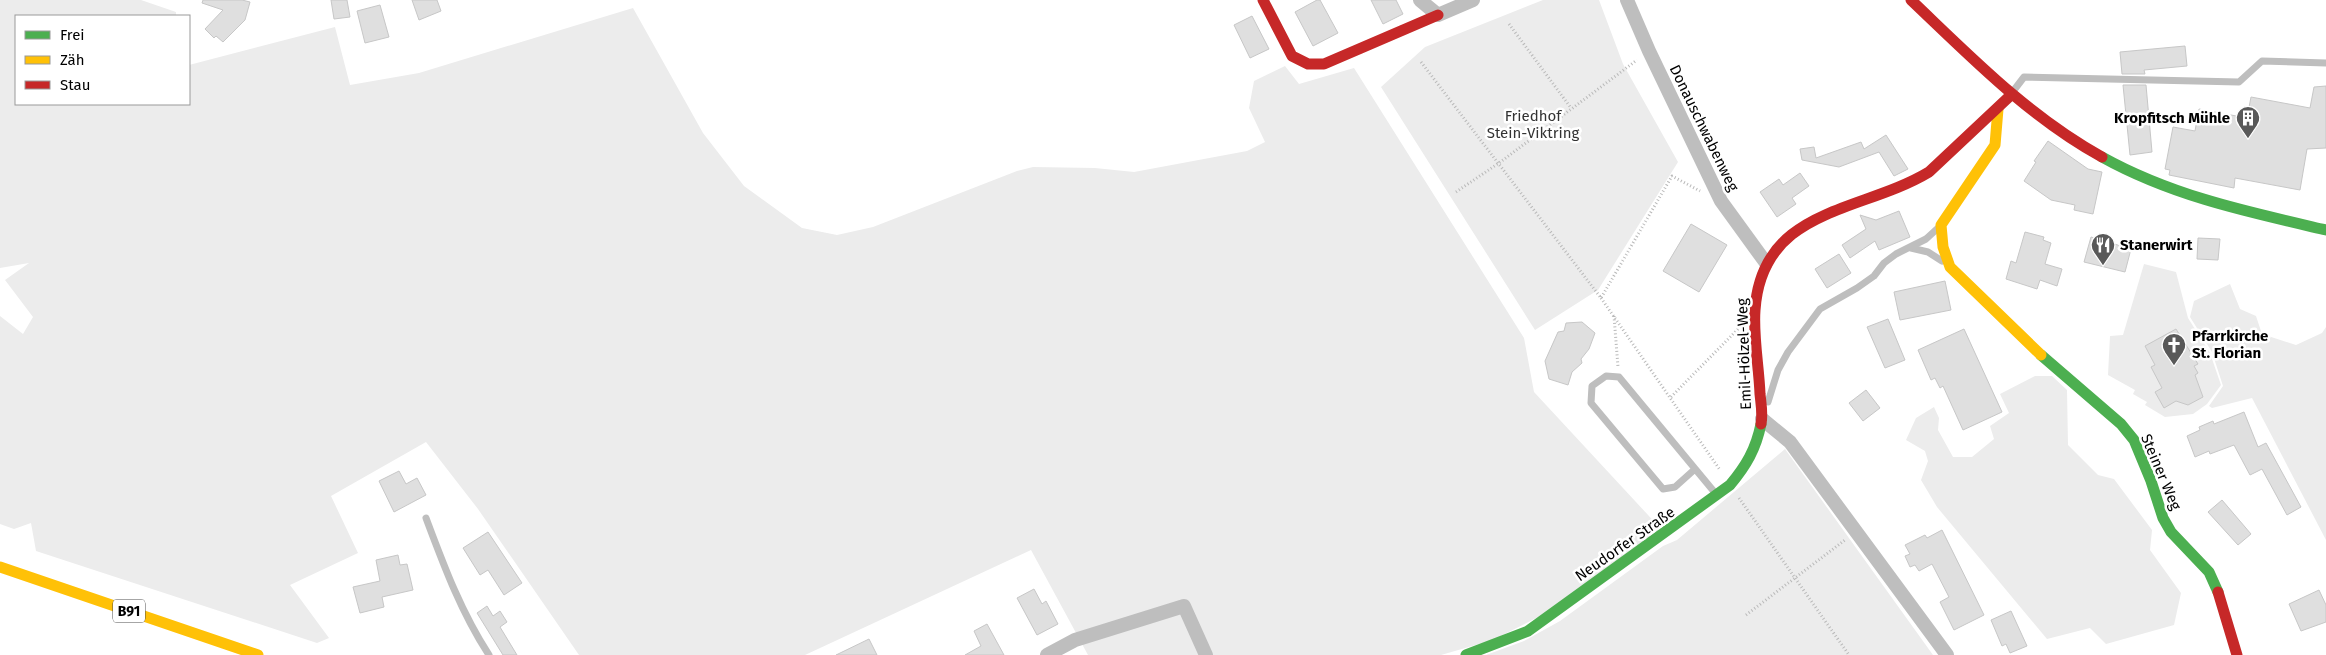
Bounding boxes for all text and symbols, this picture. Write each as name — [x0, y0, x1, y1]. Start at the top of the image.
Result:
legend — [15, 15, 190, 105]
text: Frei — [60, 26, 85, 44]
text: Zäh — [60, 51, 85, 69]
street label: Donauschwabenweg — [1666, 62, 1743, 194]
text: Stau — [60, 76, 90, 94]
building icon: Kropfitsch Mühle — [2235, 105, 2261, 139]
park label: Friedhof Stein-Viktring — [1487, 107, 1579, 142]
place label: Kropfitsch Mühle — [2114, 109, 2230, 127]
restaurant icon: Stanerwirt — [2090, 232, 2116, 266]
place label: Stanerwirt — [2120, 236, 2193, 254]
street label: Emil-Hölzel-Weg — [1733, 298, 1755, 410]
place label: Pfarrkirche St. Florian — [2192, 327, 2268, 362]
church icon: Pfarrkirche St. Florian — [2161, 332, 2187, 366]
street label: Steiner Weg — [2137, 431, 2185, 513]
street label: Neudorfer Straße — [1572, 503, 1678, 585]
road number: B91 — [113, 600, 145, 622]

